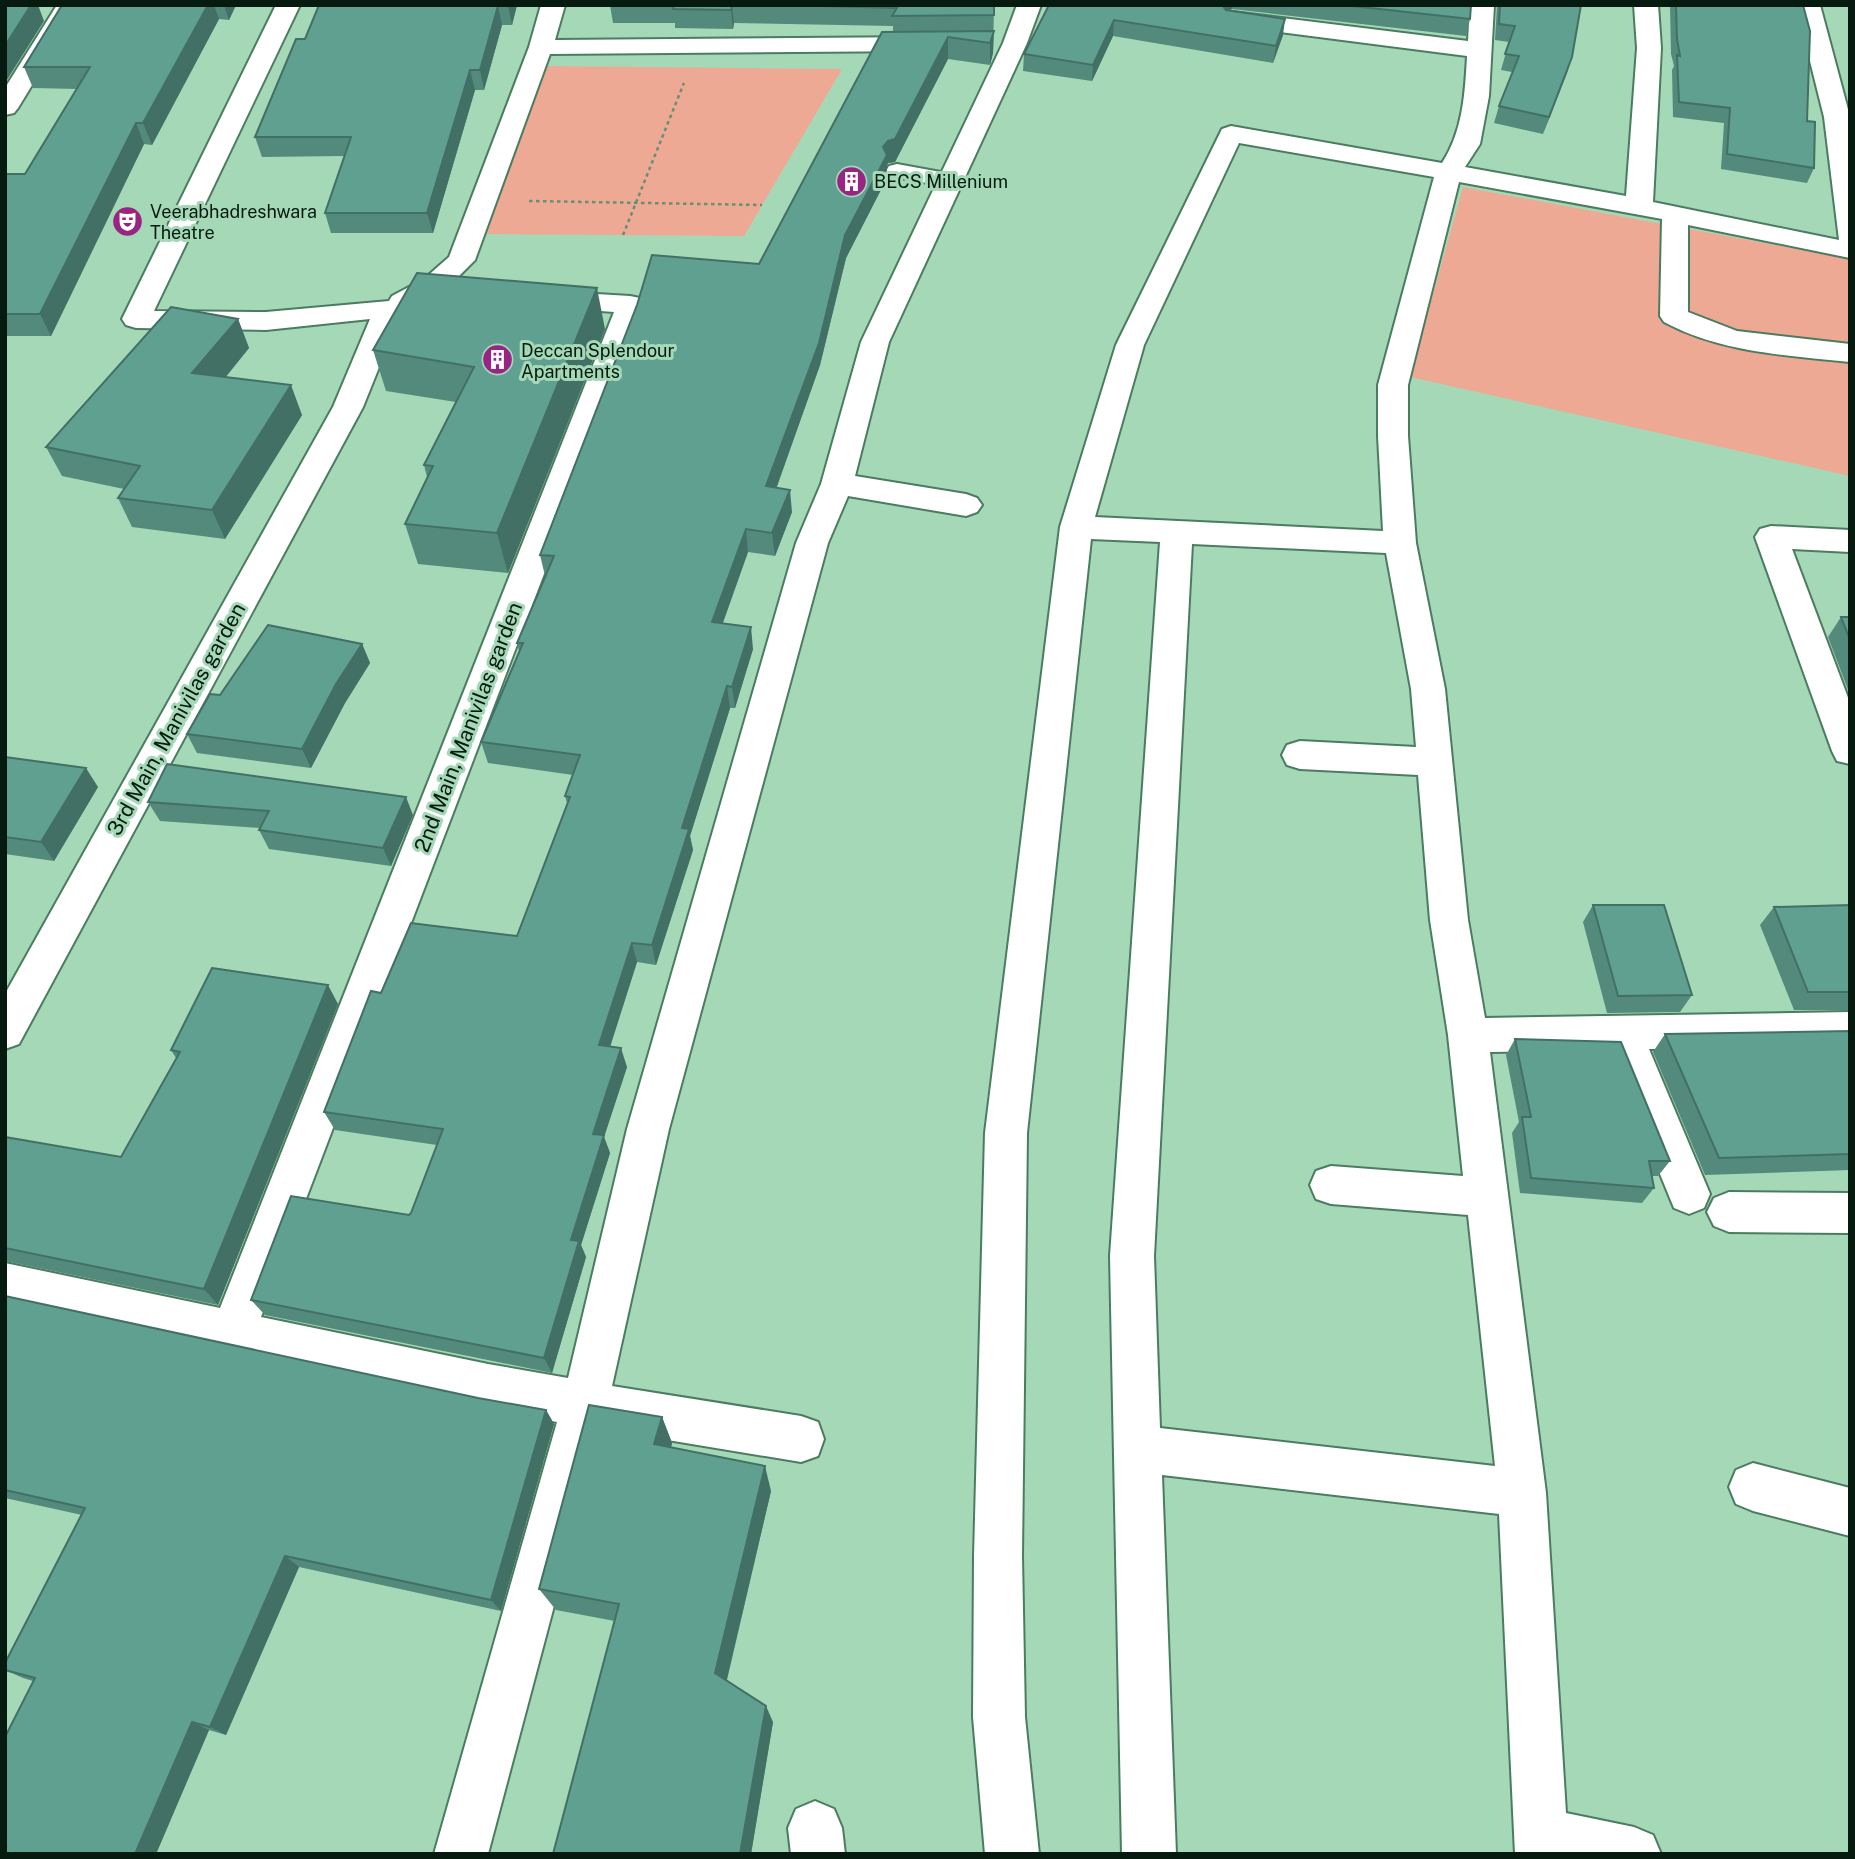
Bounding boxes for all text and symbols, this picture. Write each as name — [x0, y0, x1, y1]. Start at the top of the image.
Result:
building icon: BECS Millenium — [834, 164, 868, 198]
place label: BECS Millenium — [874, 171, 1008, 192]
place label: Veerabhadreshwara Theatre — [150, 201, 317, 243]
theatre icon: Veerabhadreshwara Theatre — [110, 204, 144, 238]
place label: Deccan Splendour Apartments — [521, 340, 675, 382]
building icon: Deccan Splendour Apartments — [481, 343, 515, 377]
street label: 3rd Main, Manivilas garden — [101, 598, 251, 840]
street label: 2nd Main, Manivilas garden — [409, 599, 527, 855]

